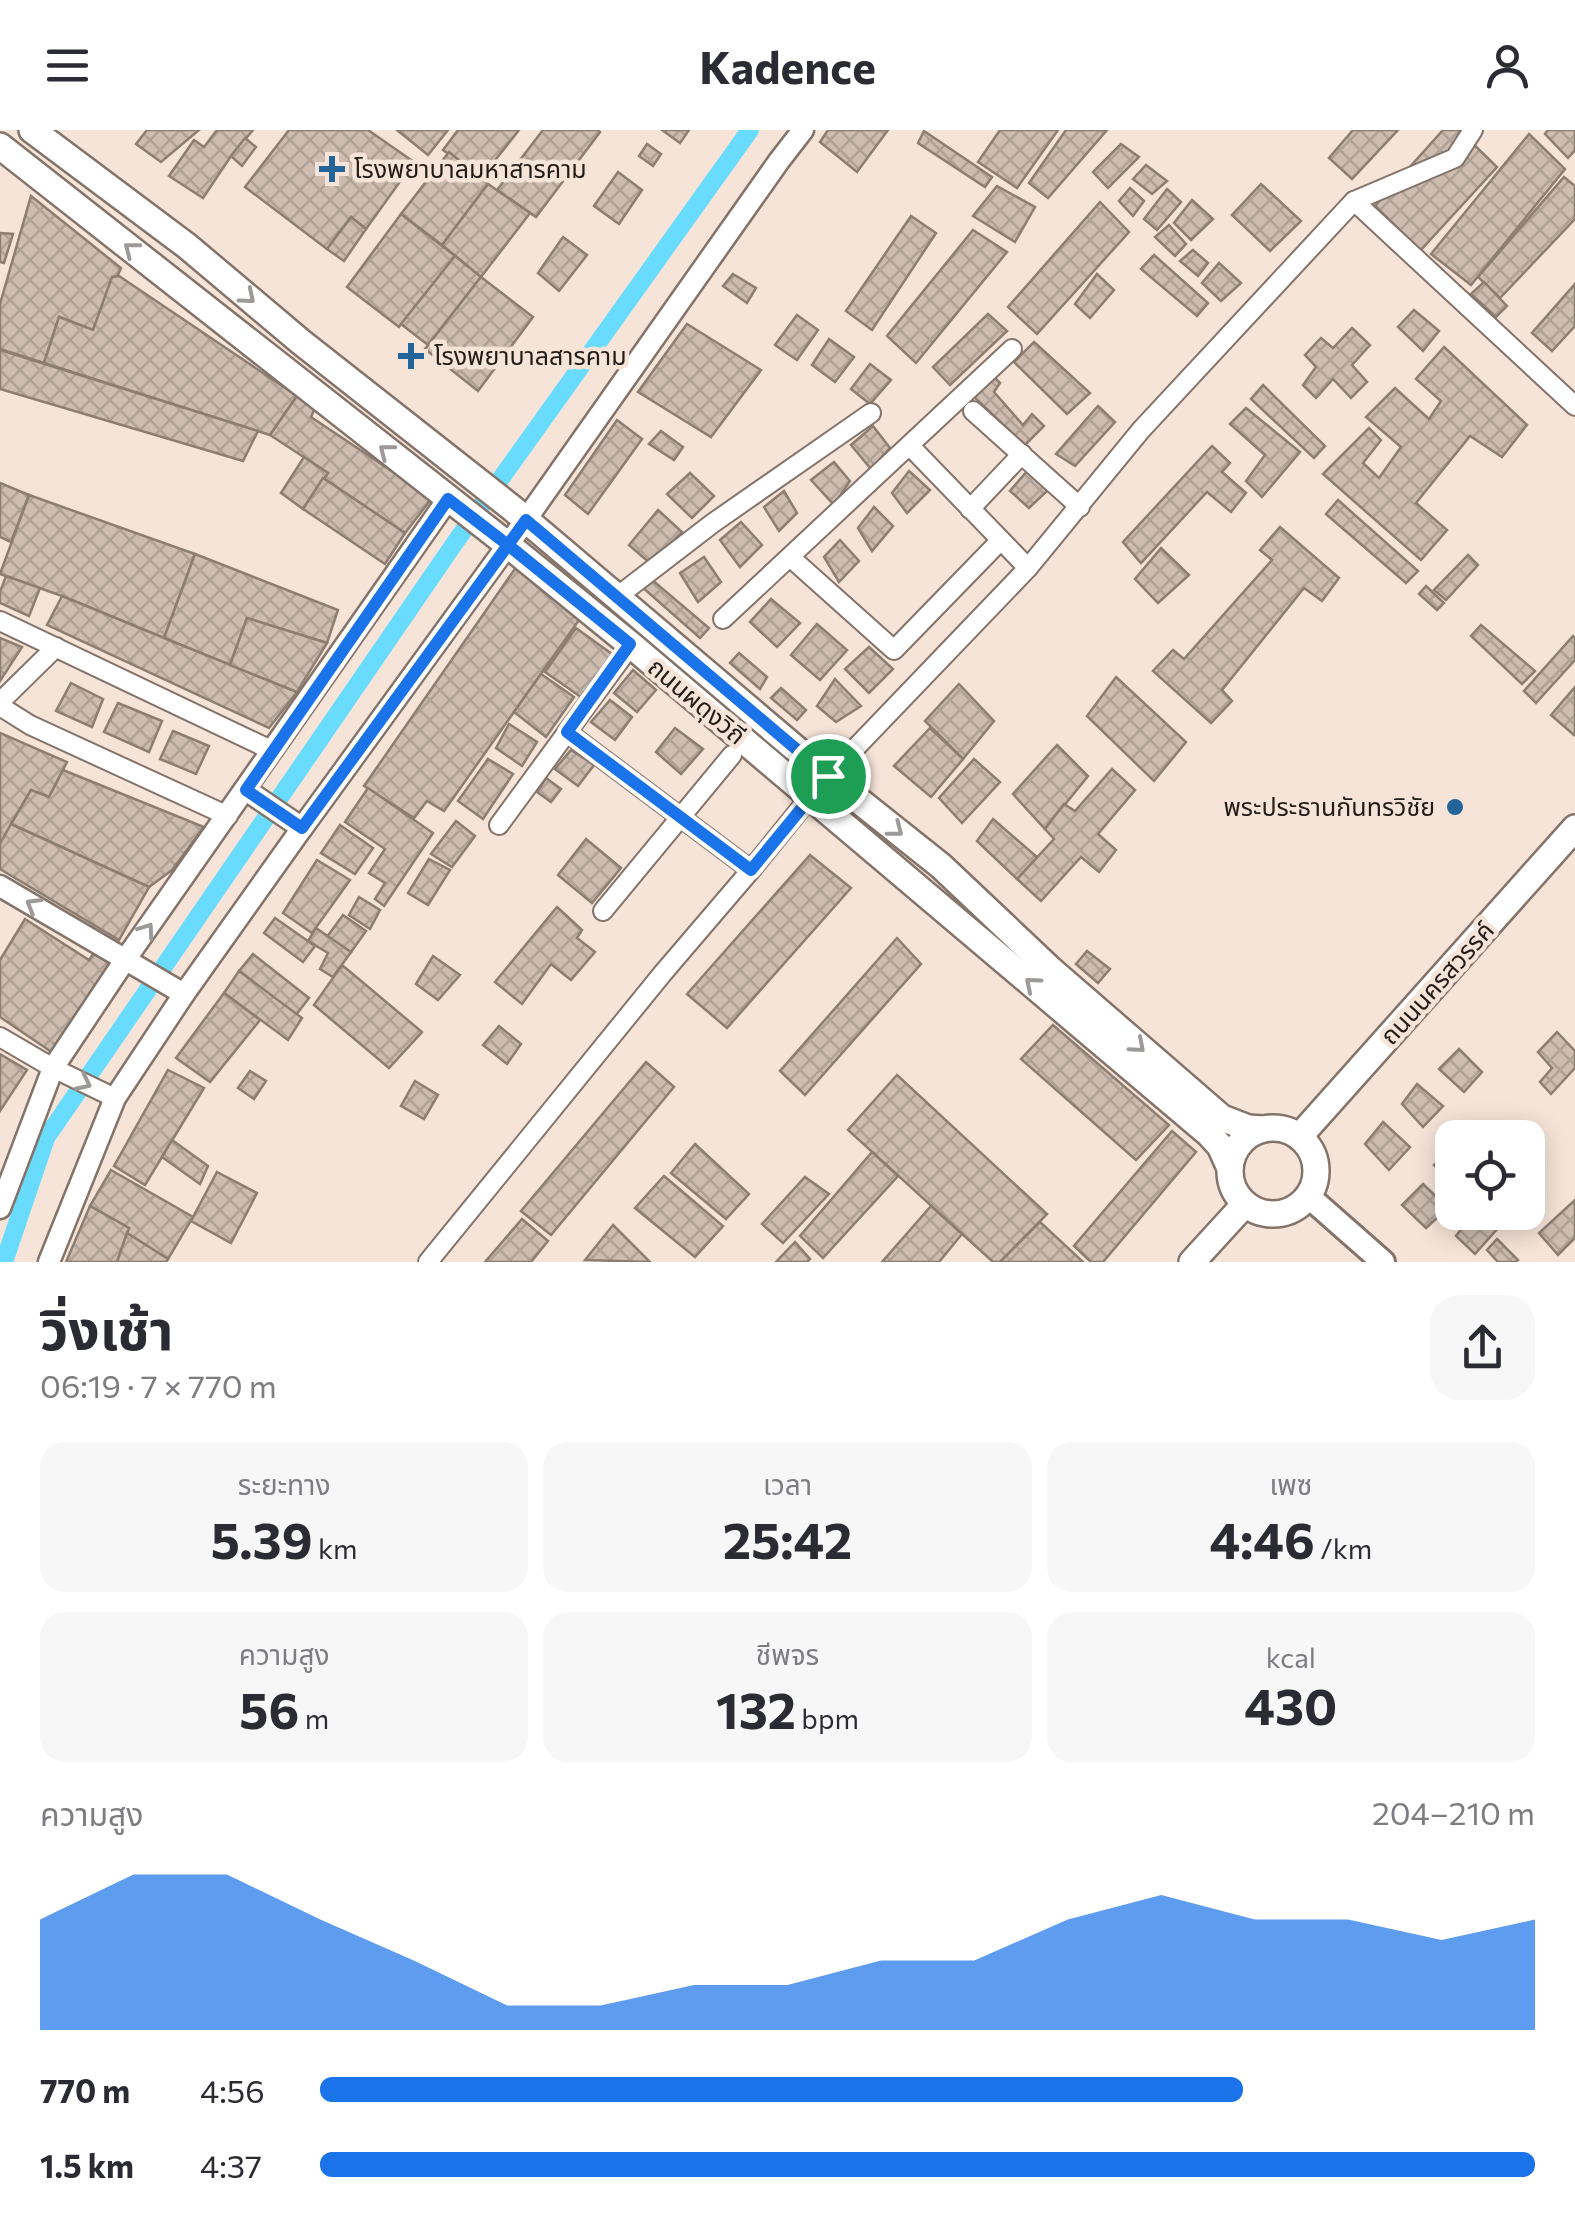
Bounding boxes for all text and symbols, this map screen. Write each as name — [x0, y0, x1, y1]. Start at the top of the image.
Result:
icon: menu — [40, 38, 95, 93]
text: Kadence — [699, 38, 876, 93]
icon: person — [1480, 38, 1535, 93]
place label: โรงพยาบาลมหาสารคาม — [354, 153, 587, 183]
marker: โรงพยาบาลมหาสารคาม — [319, 156, 345, 182]
one-way arrow — [124, 243, 142, 261]
one-way arrow — [236, 285, 254, 303]
place label: โรงพยาบาลสารคาม — [434, 340, 626, 370]
marker: โรงพยาบาลสารคาม — [398, 343, 424, 369]
one-way arrow — [379, 445, 397, 462]
street label: ถนนผดุงวิถี — [641, 651, 753, 751]
pin — [786, 734, 871, 819]
icon: arrive — [801, 749, 856, 804]
place label: พระประธานกันทรวิชัย — [1223, 791, 1435, 821]
marker: พระประธานกันทรวิชัย — [1444, 796, 1466, 818]
one-way arrow — [884, 818, 902, 836]
one-way arrow — [26, 898, 44, 917]
street label: ถนนนครสวรรค์ — [1373, 915, 1499, 1050]
one-way arrow — [135, 922, 153, 941]
one-way arrow — [1025, 977, 1044, 995]
one-way arrow — [1127, 1034, 1145, 1052]
one-way arrow — [74, 1071, 92, 1091]
map controls — [1435, 1120, 1545, 1230]
button: locate — [1435, 1120, 1545, 1230]
text: วิ่งเช้า — [40, 1294, 174, 1361]
button: share — [1430, 1295, 1535, 1400]
text: 06:19 · 7 × 770 m — [40, 1365, 277, 1405]
text: ระยะทาง — [238, 1467, 331, 1501]
text: เวลา — [763, 1467, 812, 1501]
text: เพซ — [1269, 1467, 1312, 1501]
text: 5.39 — [211, 1508, 313, 1569]
text: 25:42 — [723, 1508, 852, 1569]
text: 4:46 — [1209, 1508, 1315, 1569]
text: km — [313, 1531, 357, 1565]
text: /km — [1315, 1531, 1372, 1565]
text: ความสูง — [239, 1637, 329, 1671]
text: ชีพจร — [756, 1637, 819, 1671]
text: kcal — [1266, 1640, 1316, 1674]
text: 430 — [1244, 1674, 1337, 1735]
text: 56 — [239, 1678, 299, 1739]
text: 132 — [716, 1678, 796, 1739]
text: m — [299, 1701, 329, 1735]
text: bpm — [796, 1701, 859, 1735]
text: 204–210 m — [1372, 1792, 1535, 1832]
text: ความสูง — [40, 1793, 144, 1833]
text: 770 m — [40, 2070, 130, 2110]
text: 4:56 — [200, 2070, 265, 2110]
text: 1.5 km — [40, 2145, 134, 2185]
text: 4:37 — [200, 2145, 262, 2185]

